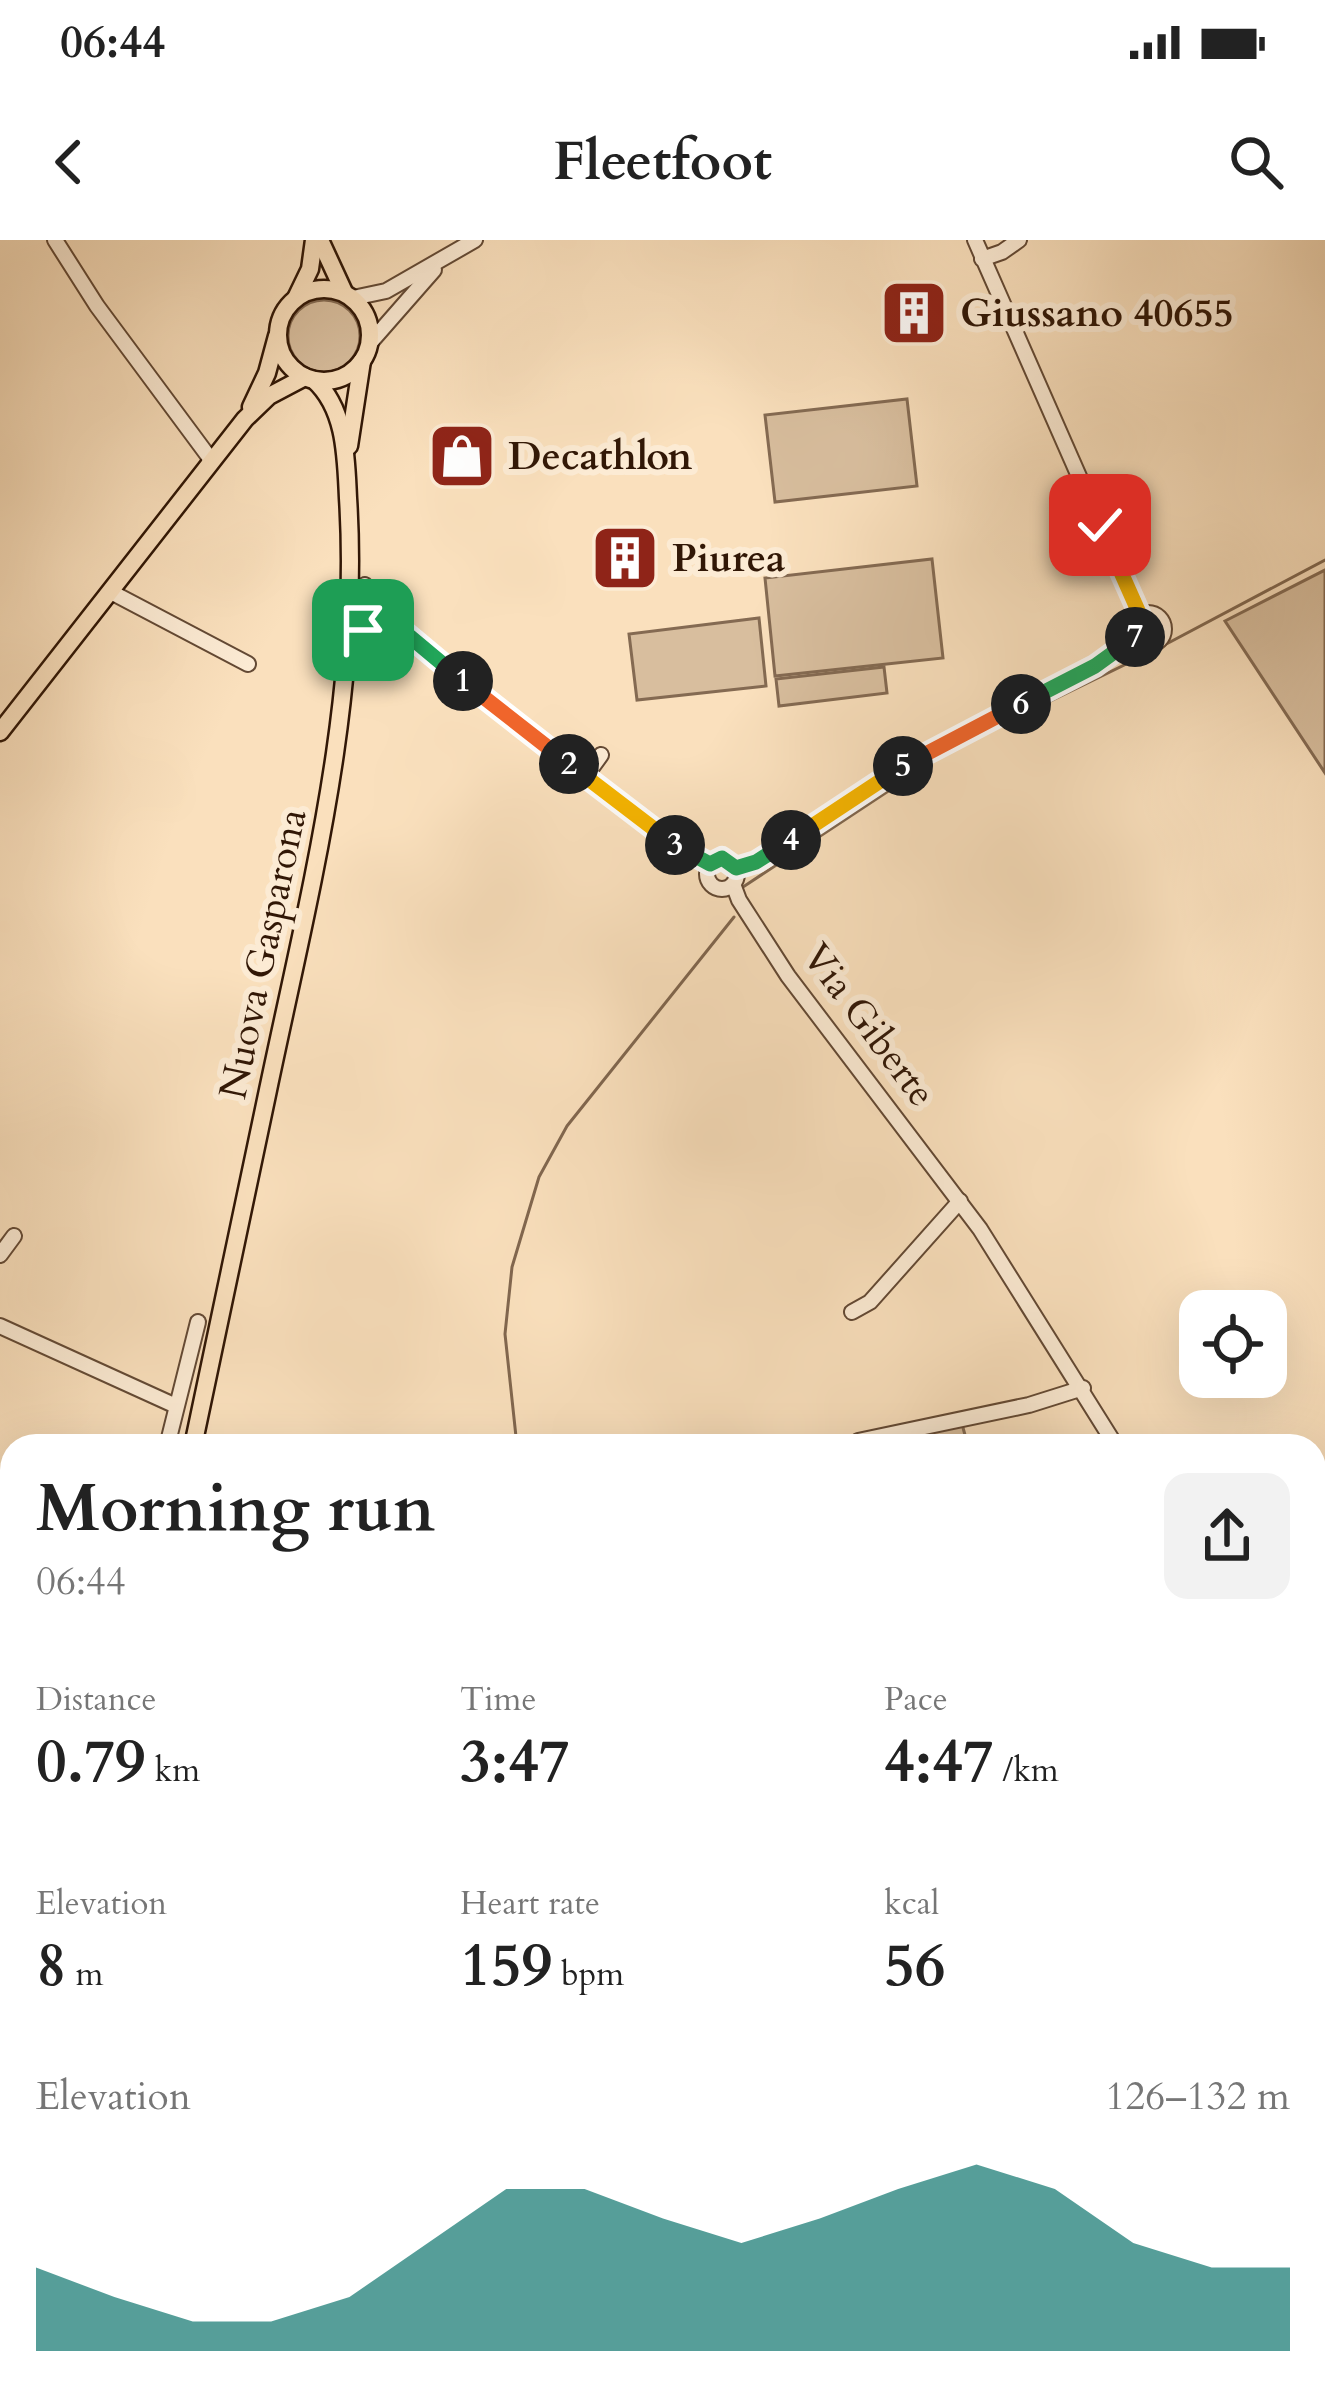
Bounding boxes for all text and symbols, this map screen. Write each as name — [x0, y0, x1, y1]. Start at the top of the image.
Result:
text: 06:44 — [60, 12, 165, 73]
text: Fleetfoot — [553, 126, 772, 199]
icon: back — [36, 129, 102, 195]
icon: search — [1223, 129, 1289, 195]
building icon: Giussano 40655 — [879, 278, 949, 348]
place label: Giussano 40655 — [960, 287, 1233, 340]
shop icon: Decathlon — [427, 421, 497, 491]
place label: Decathlon — [508, 430, 692, 483]
pin — [1049, 474, 1151, 576]
icon: check — [1067, 492, 1133, 558]
building icon: Piurea — [590, 523, 660, 593]
place label: Piurea — [672, 532, 785, 585]
pin — [312, 579, 414, 681]
icon: arrive — [330, 597, 396, 663]
pin: 7 — [1105, 607, 1165, 667]
text: 7 — [1127, 614, 1143, 659]
pin: 1 — [433, 651, 493, 711]
text: 1 — [455, 658, 471, 703]
pin: 6 — [991, 674, 1051, 734]
text: 6 — [1013, 681, 1029, 726]
pin: 2 — [539, 734, 599, 794]
pin: 5 — [873, 736, 933, 796]
text: 2 — [561, 741, 577, 786]
text: 5 — [895, 743, 911, 788]
street label: Nuova Gasparona — [206, 804, 320, 1104]
pin: 4 — [761, 810, 821, 870]
pin: 3 — [645, 815, 705, 875]
text: 4 — [783, 817, 799, 862]
text: 3 — [667, 822, 683, 867]
street label: Via Giberte — [790, 933, 948, 1117]
map controls — [1179, 1290, 1287, 1398]
button: locate — [1179, 1290, 1287, 1398]
text: Morning run — [36, 1465, 435, 1554]
button: share — [1164, 1473, 1290, 1599]
text: 06:44 — [36, 1555, 126, 1608]
text: Distance — [36, 1677, 157, 1722]
text: Time — [460, 1677, 536, 1722]
text: Pace — [884, 1677, 948, 1722]
text: 0.79 — [36, 1722, 146, 1803]
text: 3:47 — [460, 1722, 570, 1803]
text: 4:47 — [884, 1722, 994, 1803]
text: km — [146, 1748, 200, 1793]
text: /km — [994, 1748, 1059, 1793]
text: Elevation — [36, 1881, 167, 1926]
text: Heart rate — [460, 1881, 600, 1926]
text: kcal — [884, 1881, 939, 1926]
text: 8 — [36, 1926, 67, 2007]
text: 159 — [460, 1926, 552, 2007]
text: 56 — [884, 1926, 945, 2007]
text: m — [67, 1952, 104, 1997]
text: bpm — [552, 1952, 624, 1997]
text: Elevation — [36, 2070, 191, 2123]
text: 126–132 m — [1105, 2070, 1290, 2123]

